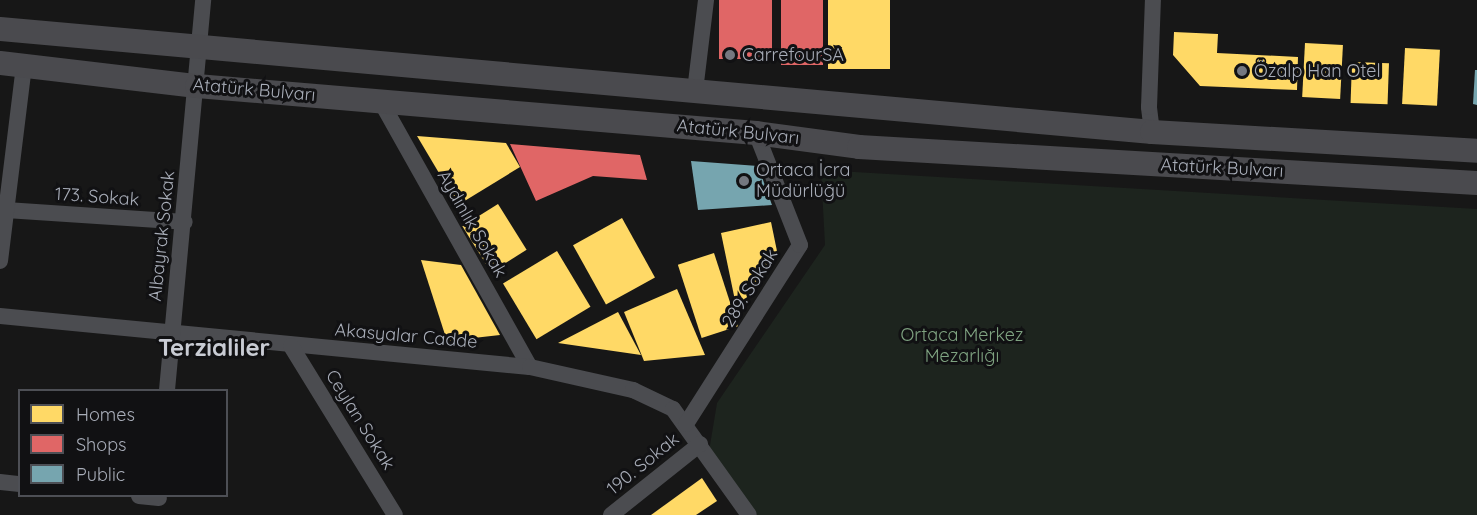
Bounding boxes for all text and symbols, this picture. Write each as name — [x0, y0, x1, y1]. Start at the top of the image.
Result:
place label: CarrefourSA — [742, 44, 844, 66]
marker: CarrefourSA — [723, 48, 737, 62]
place label: Özalp Han Otel — [1254, 60, 1381, 82]
marker: Özalp Han Otel — [1235, 64, 1249, 78]
street label: Atatürk Bulvarı — [192, 74, 316, 106]
street label: Atatürk Bulvarı — [676, 115, 800, 149]
street label: Atatürk Bulvarı — [1160, 154, 1284, 182]
place label: Ortaca İcra Müdürlüğü — [756, 160, 850, 202]
street label: Aydınlık Sokak — [433, 167, 511, 281]
street label: Albayrak Sokak — [144, 170, 180, 302]
marker: Ortaca İcra Müdürlüğü — [737, 174, 751, 188]
street label: 173. Sokak — [54, 183, 140, 211]
street label: 289. Sokak — [717, 245, 783, 331]
street label: Akasyalar Cadde — [334, 319, 478, 353]
park label: Ortaca Merkez Mezarlığı — [901, 325, 1023, 368]
district label: Terzialiler — [158, 334, 270, 362]
street label: Ceylan Sokak — [321, 366, 399, 474]
legend — [18, 389, 228, 497]
text: Homes — [76, 403, 135, 426]
street label: 190. Sokak — [603, 428, 683, 500]
text: Shops — [76, 433, 127, 456]
text: Public — [76, 463, 125, 486]

